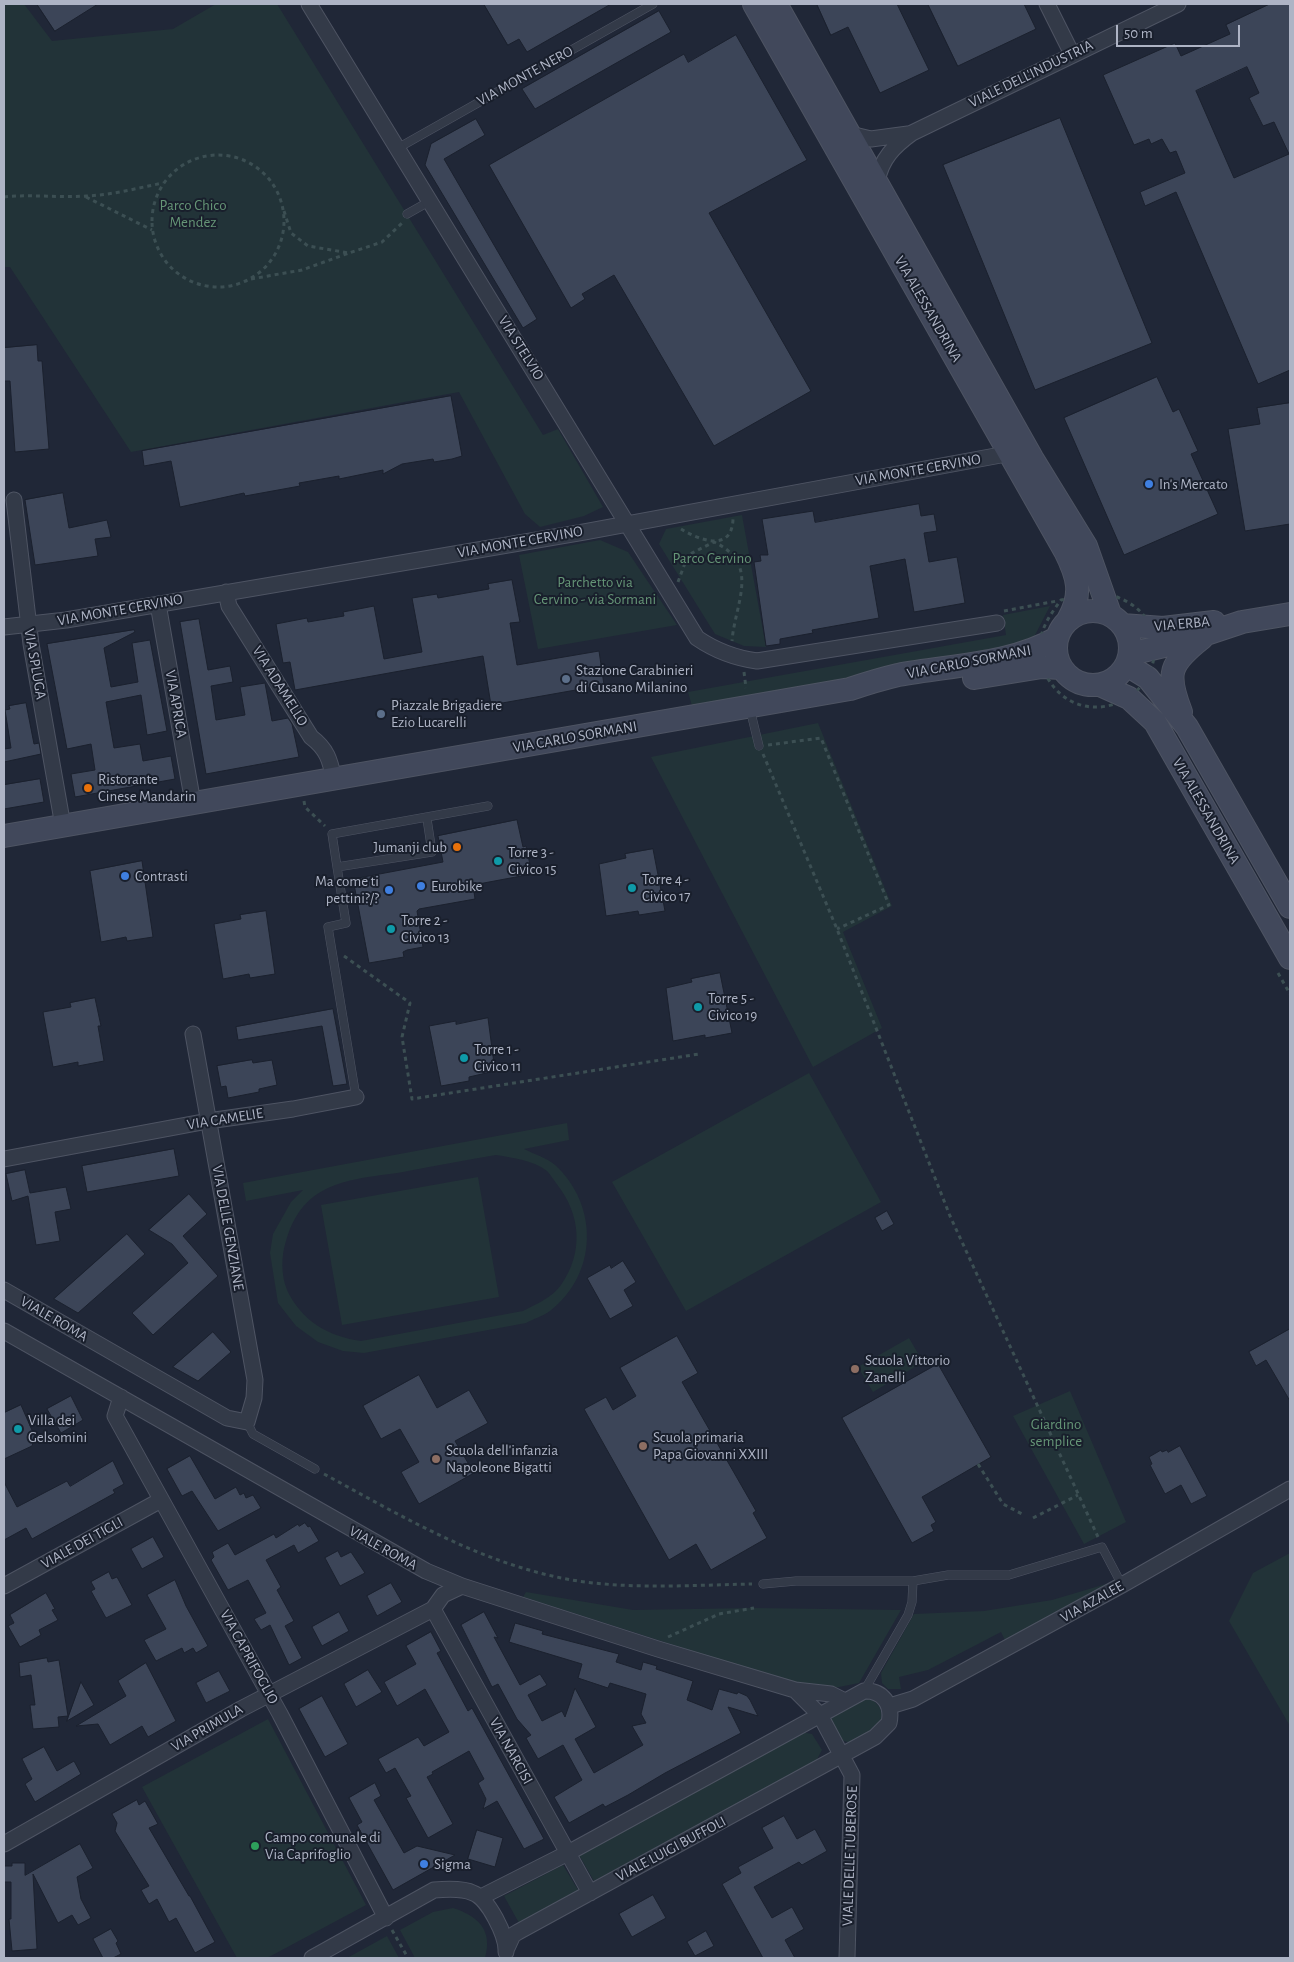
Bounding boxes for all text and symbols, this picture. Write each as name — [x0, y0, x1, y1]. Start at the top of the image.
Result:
scale bar — [1119, 15, 1243, 47]
text: 50 m — [1124, 26, 1153, 41]
street label: VIALE DELL'INDUSTRIA — [966, 36, 1096, 112]
street label: VIA MONTE NERO — [474, 42, 576, 110]
park label: Parco Chico Mendez — [159, 196, 227, 231]
street label: VIA ALESSANDRINA — [890, 253, 966, 365]
street label: VIA STELVIO — [494, 313, 548, 383]
street label: VIA MONTE CERVINO — [854, 450, 982, 490]
place label: In's Mercato — [1159, 475, 1228, 493]
marker: In's Mercato — [1143, 478, 1155, 490]
street label: VIA MONTE CERVINO — [456, 522, 584, 562]
park label: Parco Cervino — [672, 549, 752, 567]
park label: Parchetto via Cervino - via Sormani — [534, 573, 656, 608]
street label: VIA MONTE CERVINO — [56, 590, 184, 630]
street label: VIA ERBA — [1153, 613, 1211, 635]
street label: VIA SPLUGA — [20, 627, 50, 701]
street label: VIA CARLO SORMANI — [906, 641, 1032, 683]
street label: VIA ADAMELLO — [248, 643, 312, 729]
place label: Stazione Carabinieri di Cusano Milanino — [576, 661, 693, 696]
street label: VIA APRICA — [161, 669, 191, 739]
marker: Stazione Carabinieri di Cusano Milanino — [560, 673, 572, 685]
place label: Piazzale Brigadiere Ezio Lucarelli — [391, 696, 502, 731]
marker: Piazzale Brigadiere Ezio Lucarelli — [375, 708, 387, 720]
street label: VIA CARLO SORMANI — [511, 717, 639, 757]
street label: VIA ALESSANDRINA — [1168, 755, 1244, 867]
place label: Ristorante Cinese Mandarin — [98, 770, 196, 805]
marker: Ristorante Cinese Mandarin — [82, 782, 94, 794]
place label: Jumanji club — [374, 838, 447, 856]
marker: Jumanji club — [451, 841, 463, 853]
place label: Torre 3 - Civico 15 — [508, 843, 556, 878]
marker: Torre 3 - Civico 15 — [492, 855, 504, 867]
place label: Contrasti — [135, 867, 188, 885]
marker: Contrasti — [119, 870, 131, 882]
place label: Torre 4 - Civico 17 — [642, 870, 690, 905]
place label: Ma come ti pettini?/? — [315, 872, 379, 907]
place label: Eurobike — [431, 877, 482, 895]
marker: Eurobike — [415, 880, 427, 892]
marker: Torre 4 - Civico 17 — [626, 882, 638, 894]
marker: Ma come ti pettini?/? — [383, 884, 395, 896]
place label: Torre 2 - Civico 13 — [401, 911, 449, 946]
marker: Torre 2 - Civico 13 — [385, 923, 397, 935]
place label: Torre 5 - Civico 19 — [708, 989, 757, 1024]
marker: Torre 5 - Civico 19 — [692, 1001, 704, 1013]
place label: Torre 1 - Civico 11 — [474, 1040, 521, 1075]
marker: Torre 1 - Civico 11 — [458, 1052, 470, 1064]
street label: VIA CAMELIE — [186, 1104, 264, 1134]
street label: VIA DELLE GENZIANE — [208, 1164, 248, 1292]
street label: VIALE ROMA — [17, 1292, 91, 1346]
place label: Scuola Vittorio Zanelli — [865, 1351, 950, 1386]
marker: Scuola Vittorio Zanelli — [849, 1363, 861, 1375]
place label: Villa dei Gelsomini — [28, 1411, 87, 1446]
park label: Giardino semplice — [1030, 1415, 1082, 1450]
marker: Villa dei Gelsomini — [12, 1423, 24, 1435]
place label: Scuola primaria Papa Giovanni XXIII — [653, 1428, 768, 1463]
marker: Scuola primaria Papa Giovanni XXIII — [637, 1440, 649, 1452]
place label: Scuola dell'infanzia Napoleone Bigatti — [446, 1441, 558, 1476]
marker: Scuola dell'infanzia Napoleone Bigatti — [430, 1453, 442, 1465]
street label: VIALE DEI TIGLI — [38, 1513, 126, 1573]
street label: VIALE ROMA — [346, 1522, 420, 1574]
street label: VIA AZALEE — [1057, 1577, 1127, 1627]
street label: VIA CAPRIFOGLIO — [216, 1607, 282, 1707]
street label: VIA PRIMULA — [168, 1700, 246, 1756]
street label: VIA NARCISI — [485, 1714, 537, 1788]
street label: VIALE DELLE TUBEROSE — [839, 1786, 861, 1926]
street label: VIALE LUIGI BUFFOLI — [613, 1812, 729, 1886]
place label: Campo comunale di Via Caprifoglio — [265, 1828, 381, 1863]
marker: Campo comunale di Via Caprifoglio — [249, 1840, 261, 1852]
place label: Sigma — [434, 1855, 471, 1873]
marker: Sigma — [418, 1858, 430, 1870]

